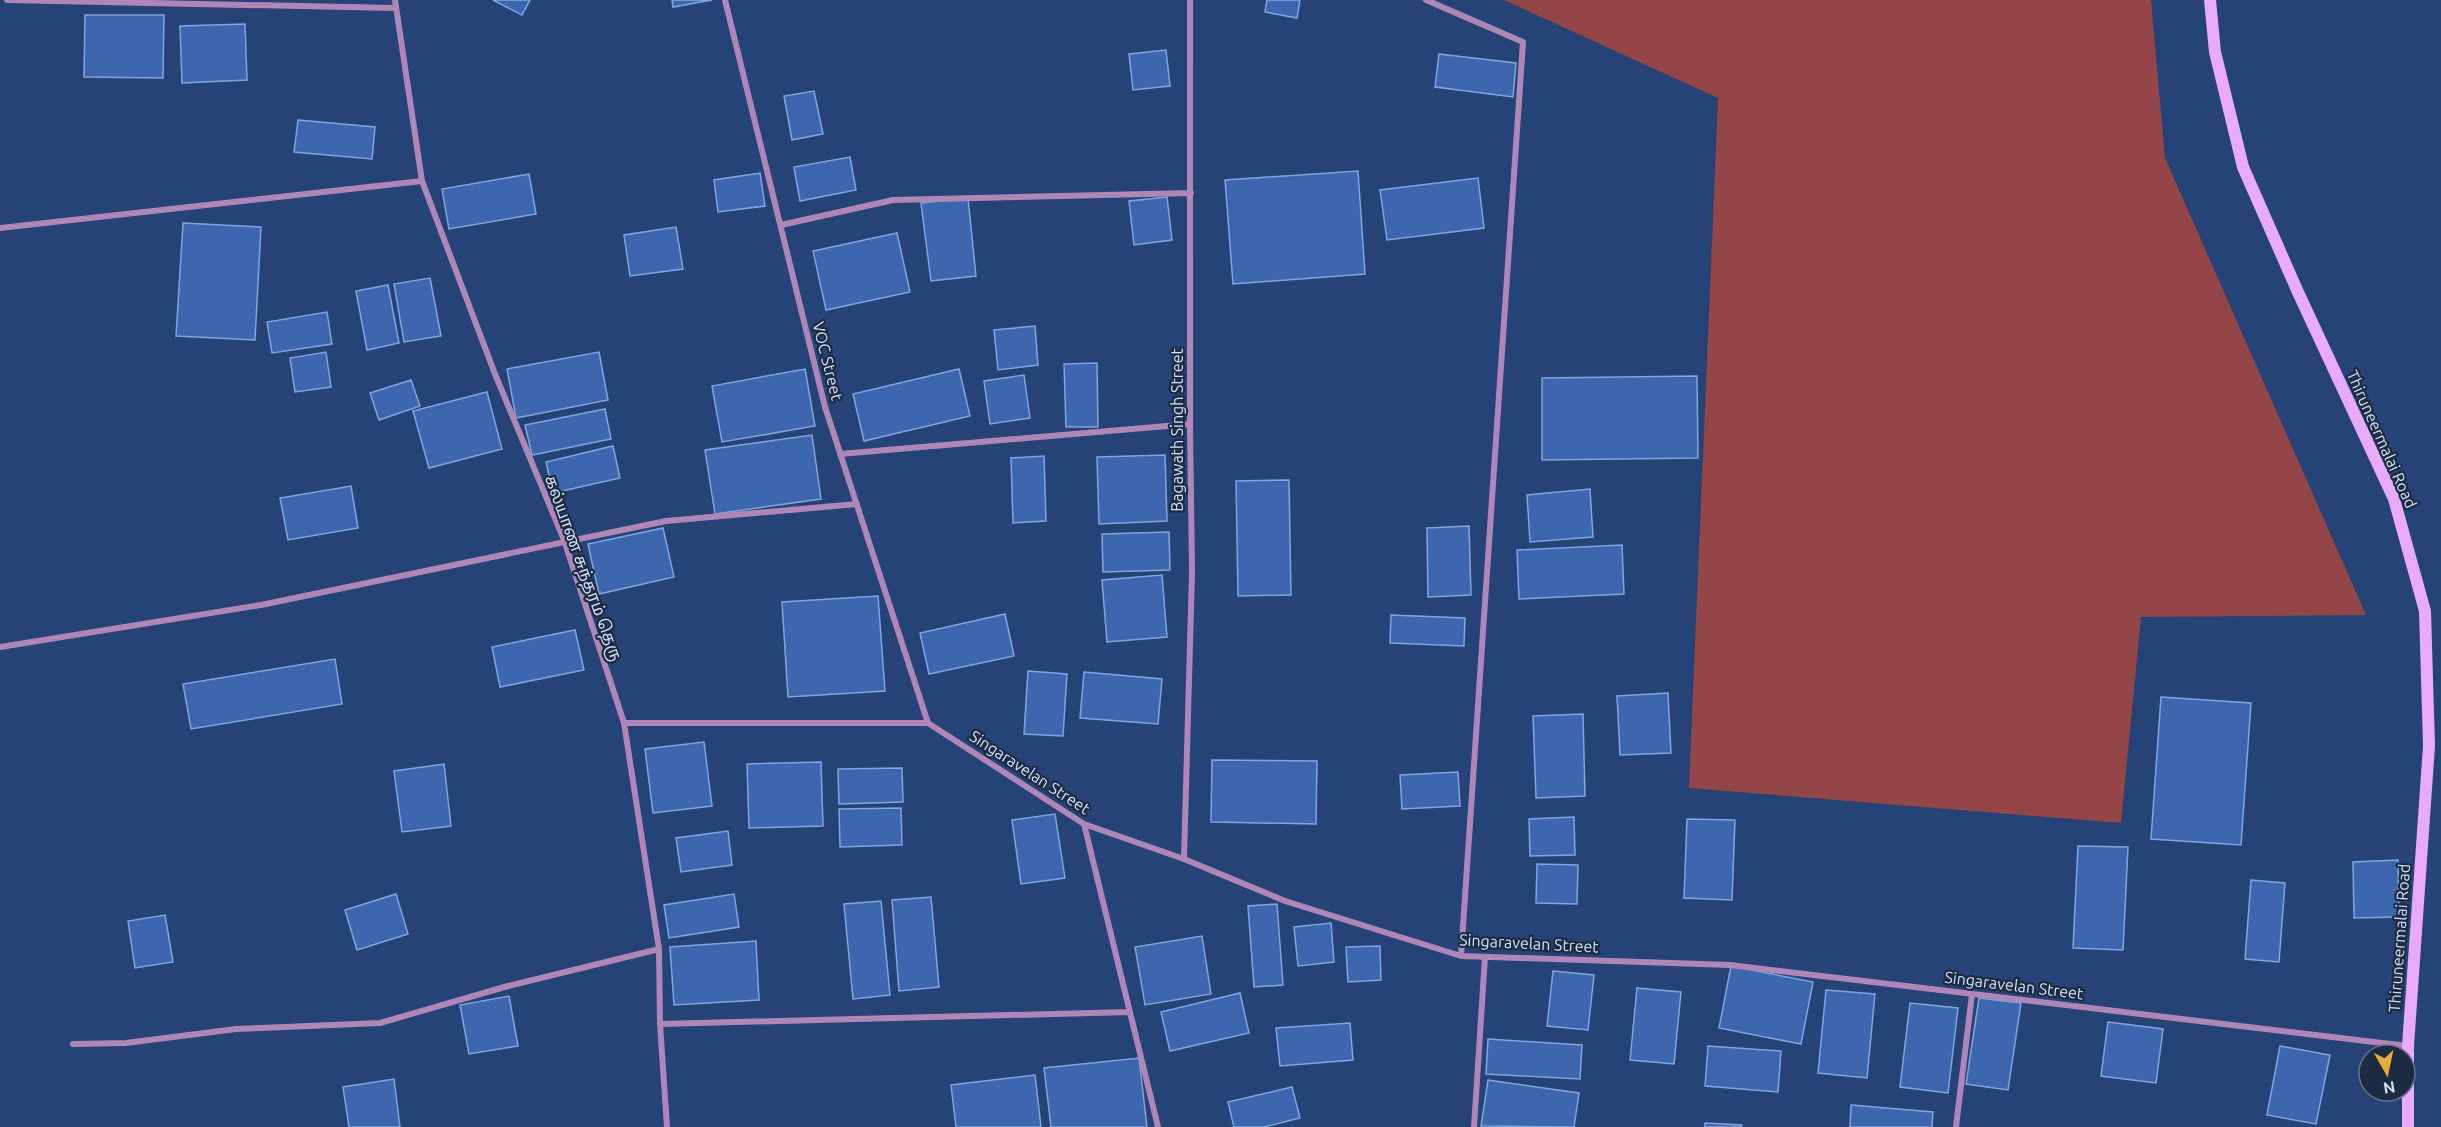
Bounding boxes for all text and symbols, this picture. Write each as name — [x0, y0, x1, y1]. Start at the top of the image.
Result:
street label: VOC Street — [810, 320, 847, 403]
street label: Bagawath Singh Street — [1168, 348, 1186, 512]
street label: Thiruneermalai Road — [2343, 367, 2421, 511]
street label: கல்யாண சுந்தரம் தெரு — [539, 473, 626, 665]
street label: Singaravelan Street — [967, 726, 1094, 818]
street label: Thiruneermalai Road — [2385, 863, 2413, 1013]
street label: Singaravelan Street — [1459, 930, 1600, 956]
street label: Singaravelan Street — [1944, 968, 2085, 1003]
north arrow — [2357, 1043, 2417, 1103]
text: N — [2382, 1078, 2397, 1098]

